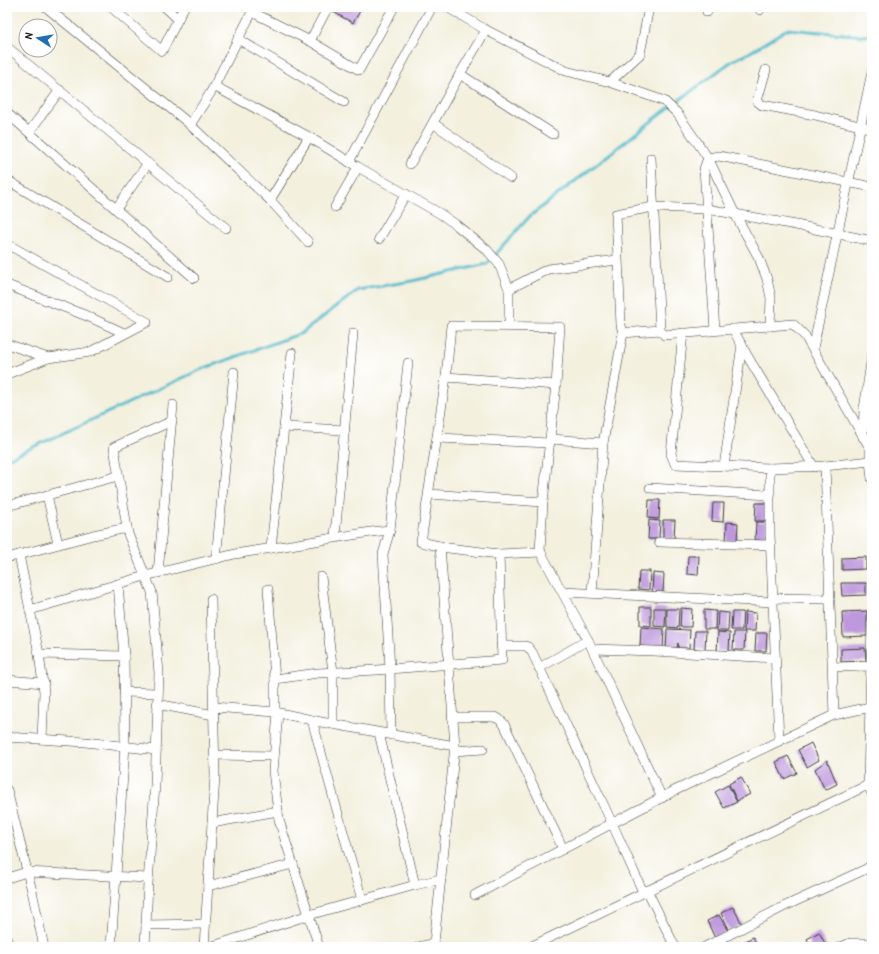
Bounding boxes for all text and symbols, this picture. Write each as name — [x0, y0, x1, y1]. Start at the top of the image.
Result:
north arrow — [18, 18, 58, 58]
text: N — [21, 31, 36, 40]

